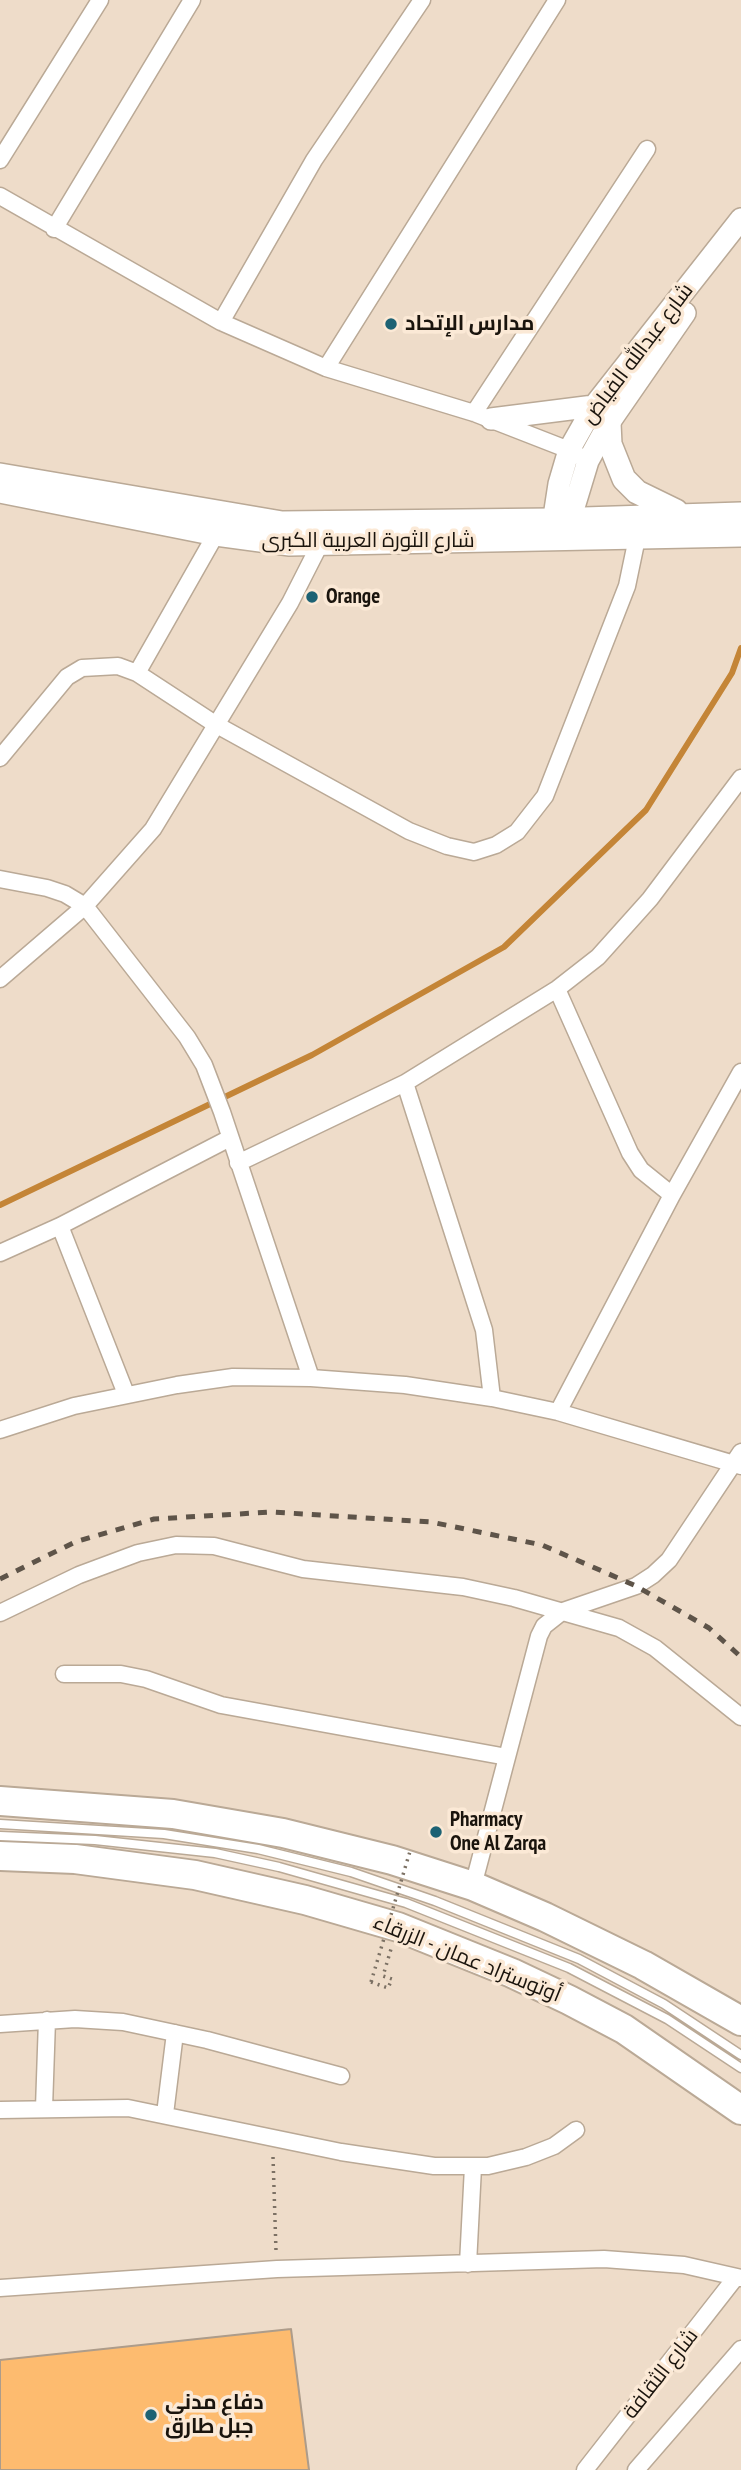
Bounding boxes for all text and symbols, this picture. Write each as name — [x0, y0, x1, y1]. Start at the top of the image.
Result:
street label: شارع عبدالله الفياض — [577, 279, 699, 429]
place label: مدارس الإتحاد — [405, 311, 534, 337]
marker: مدارس الإتحاد — [383, 316, 399, 332]
street label: شارع الثورة العربية الكبرى — [261, 528, 475, 554]
place label: Orange — [326, 584, 380, 610]
marker: Orange — [304, 589, 320, 605]
place label: Pharmacy One Al Zarqa — [450, 1807, 546, 1857]
marker: Pharmacy One Al Zarqa — [428, 1824, 444, 1840]
street label: أوتوستراد عمان - الزرقاء — [369, 1910, 565, 2008]
street label: شارع الثقافة — [618, 2324, 704, 2424]
place label: دفاع مدني جبل طارق — [165, 2390, 264, 2440]
marker: دفاع مدني جبل طارق — [143, 2407, 159, 2423]

